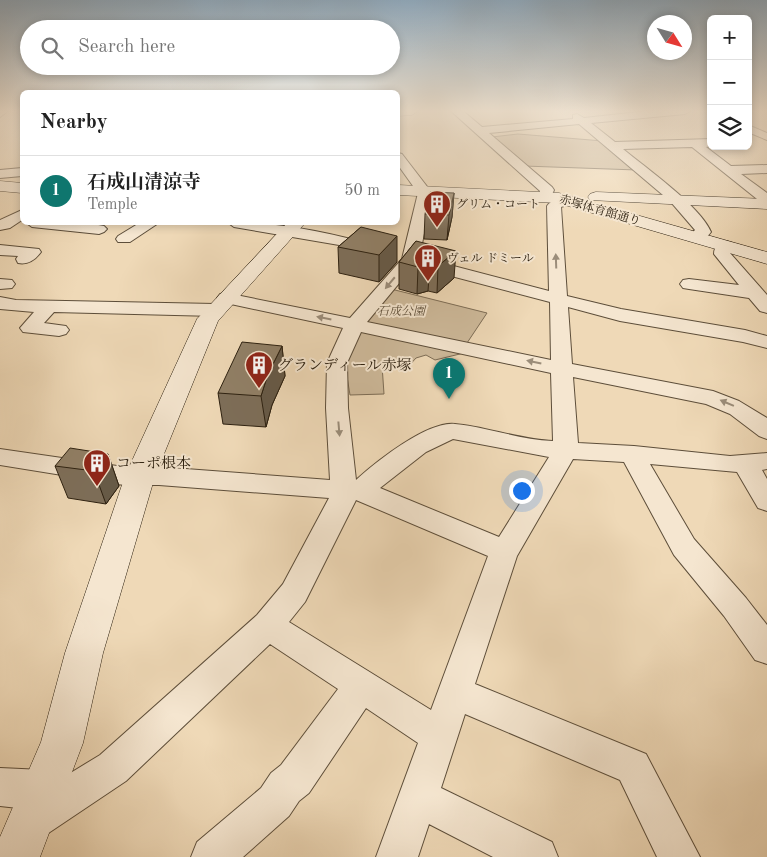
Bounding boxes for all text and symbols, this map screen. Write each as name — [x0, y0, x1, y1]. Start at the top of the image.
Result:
north arrow — [647, 15, 692, 60]
map controls — [707, 15, 752, 150]
button: + — [707, 15, 752, 60]
search box — [20, 20, 400, 75]
icon: search — [38, 34, 66, 62]
text: Search here — [78, 38, 175, 57]
button: − — [707, 60, 752, 105]
button: layers — [707, 105, 752, 150]
text: Nearby — [40, 112, 108, 133]
text: 石成山清涼寺 — [87, 174, 201, 193]
text: 1 — [51, 183, 61, 199]
text: 50 m — [344, 183, 380, 199]
building icon: グリム・コート — [422, 189, 452, 228]
street label: 赤塚体育館通り — [558, 192, 642, 228]
text: Temple — [87, 197, 137, 213]
place label: グリム・コート — [456, 198, 540, 211]
building icon: ヴェル ドミール — [413, 243, 443, 282]
place label: ヴェル ドミール — [447, 252, 534, 265]
one-way arrow — [551, 253, 559, 269]
one-way arrow — [385, 276, 396, 289]
park label: 石成公園 — [377, 304, 427, 318]
one-way arrow — [316, 314, 332, 322]
building icon: グランディール赤塚 — [244, 350, 274, 389]
place label: グランディール赤塚 — [278, 357, 412, 374]
pin: 1 — [433, 358, 465, 399]
one-way arrow — [526, 358, 542, 366]
one-way arrow — [720, 399, 734, 407]
one-way arrow — [335, 421, 343, 437]
building icon: コーポ根本 — [82, 448, 112, 487]
place label: コーポ根本 — [116, 455, 191, 472]
your location — [509, 478, 535, 504]

